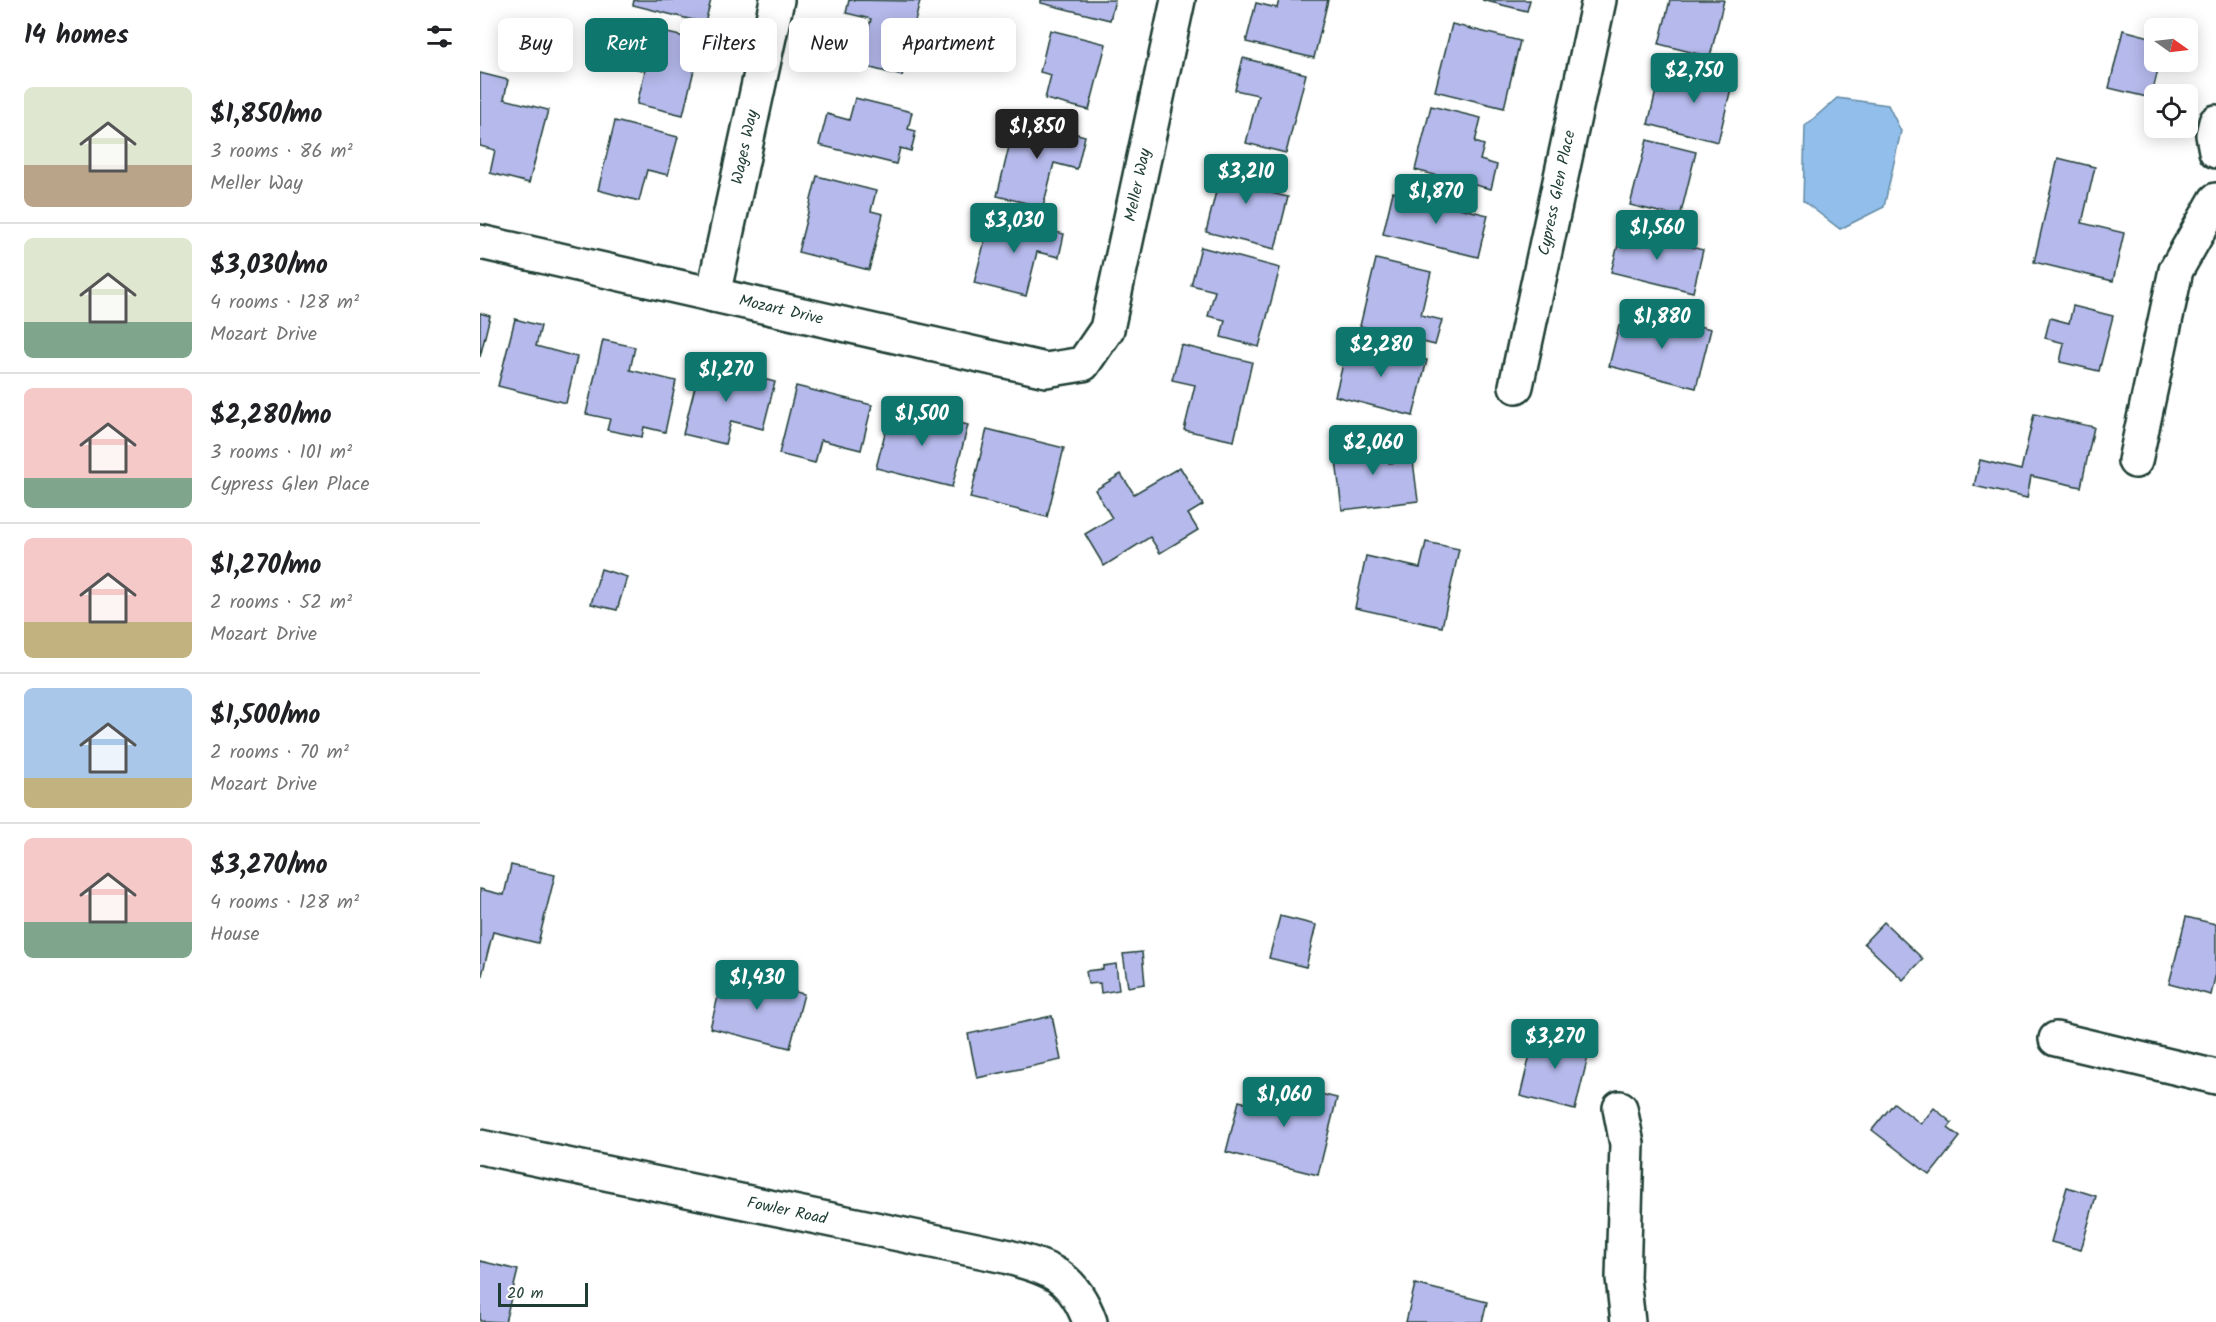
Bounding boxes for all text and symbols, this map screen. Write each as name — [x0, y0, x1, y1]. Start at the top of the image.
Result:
text: 14 homes — [24, 15, 129, 57]
chip: Buy — [498, 18, 573, 72]
chip: Rent — [585, 18, 668, 72]
chip: Filters — [680, 18, 777, 72]
chip: New — [789, 18, 869, 72]
chip: Apartment — [881, 18, 1016, 72]
north arrow — [2144, 18, 2198, 72]
map controls — [2144, 18, 2198, 138]
icon: filters — [423, 20, 456, 53]
pin: $2,750 — [1645, 53, 1743, 104]
text: $2,750 — [1665, 56, 1723, 88]
button: locate — [2144, 84, 2198, 138]
text: $1,850/mo — [210, 94, 322, 136]
street label: Wages Way — [725, 107, 765, 187]
pin: $1,850 — [988, 109, 1086, 160]
icon: home — [72, 111, 144, 183]
text: $1,850 — [1009, 112, 1065, 144]
street label: Cypress Glen Place — [1532, 128, 1582, 258]
text: 3 rooms · 86 m² — [210, 136, 353, 168]
street label: Meller Way — [1118, 146, 1158, 224]
pin: $3,210 — [1197, 154, 1295, 205]
text: $3,210 — [1218, 157, 1274, 189]
text: Meller Way — [210, 168, 303, 200]
pin: $1,870 — [1387, 174, 1485, 225]
text: $1,870 — [1409, 177, 1463, 209]
pin: $3,030 — [965, 203, 1063, 254]
text: $3,030 — [984, 206, 1044, 238]
pin: $1,560 — [1608, 210, 1706, 261]
text: $1,560 — [1630, 213, 1684, 245]
text: $3,030/mo — [210, 245, 328, 287]
icon: home — [72, 262, 144, 334]
text: 4 rooms · 128 m² — [210, 287, 359, 319]
street label: Mozart Drive — [736, 288, 826, 332]
pin: $1,880 — [1613, 299, 1711, 350]
text: $1,880 — [1634, 302, 1690, 334]
text: Mozart Drive — [210, 319, 317, 351]
pin: $2,280 — [1332, 327, 1430, 378]
text: $2,280 — [1350, 330, 1412, 362]
pin: $1,270 — [677, 352, 775, 403]
text: $1,270 — [699, 355, 753, 387]
text: $2,280/mo — [210, 395, 332, 437]
pin: $1,500 — [873, 396, 971, 447]
text: $1,500 — [895, 399, 949, 431]
icon: home — [72, 412, 144, 484]
pin: $2,060 — [1324, 425, 1422, 476]
text: $2,060 — [1343, 428, 1403, 460]
text: 3 rooms · 101 m² — [210, 437, 352, 469]
text: Cypress Glen Place — [210, 469, 369, 501]
text: $1,270/mo — [210, 545, 321, 587]
icon: home — [72, 562, 144, 634]
text: 2 rooms · 52 m² — [210, 587, 352, 619]
text: Mozart Drive — [210, 619, 317, 651]
text: $1,500/mo — [210, 695, 320, 737]
icon: home — [72, 712, 144, 784]
text: 2 rooms · 70 m² — [210, 737, 349, 769]
text: Mozart Drive — [210, 769, 317, 801]
text: $3,270/mo — [210, 845, 328, 887]
icon: home — [72, 862, 144, 934]
text: 4 rooms · 128 m² — [210, 887, 359, 919]
text: House — [210, 919, 260, 951]
pin: $1,430 — [708, 960, 806, 1011]
text: $1,430 — [729, 963, 785, 995]
pin: $3,270 — [1506, 1019, 1604, 1070]
text: $3,270 — [1525, 1022, 1585, 1054]
pin: $1,060 — [1235, 1077, 1333, 1128]
text: $1,060 — [1257, 1080, 1311, 1112]
street label: Fowler Road — [745, 1190, 830, 1232]
scale bar — [498, 1280, 588, 1308]
text: 20 m — [507, 1281, 543, 1306]

